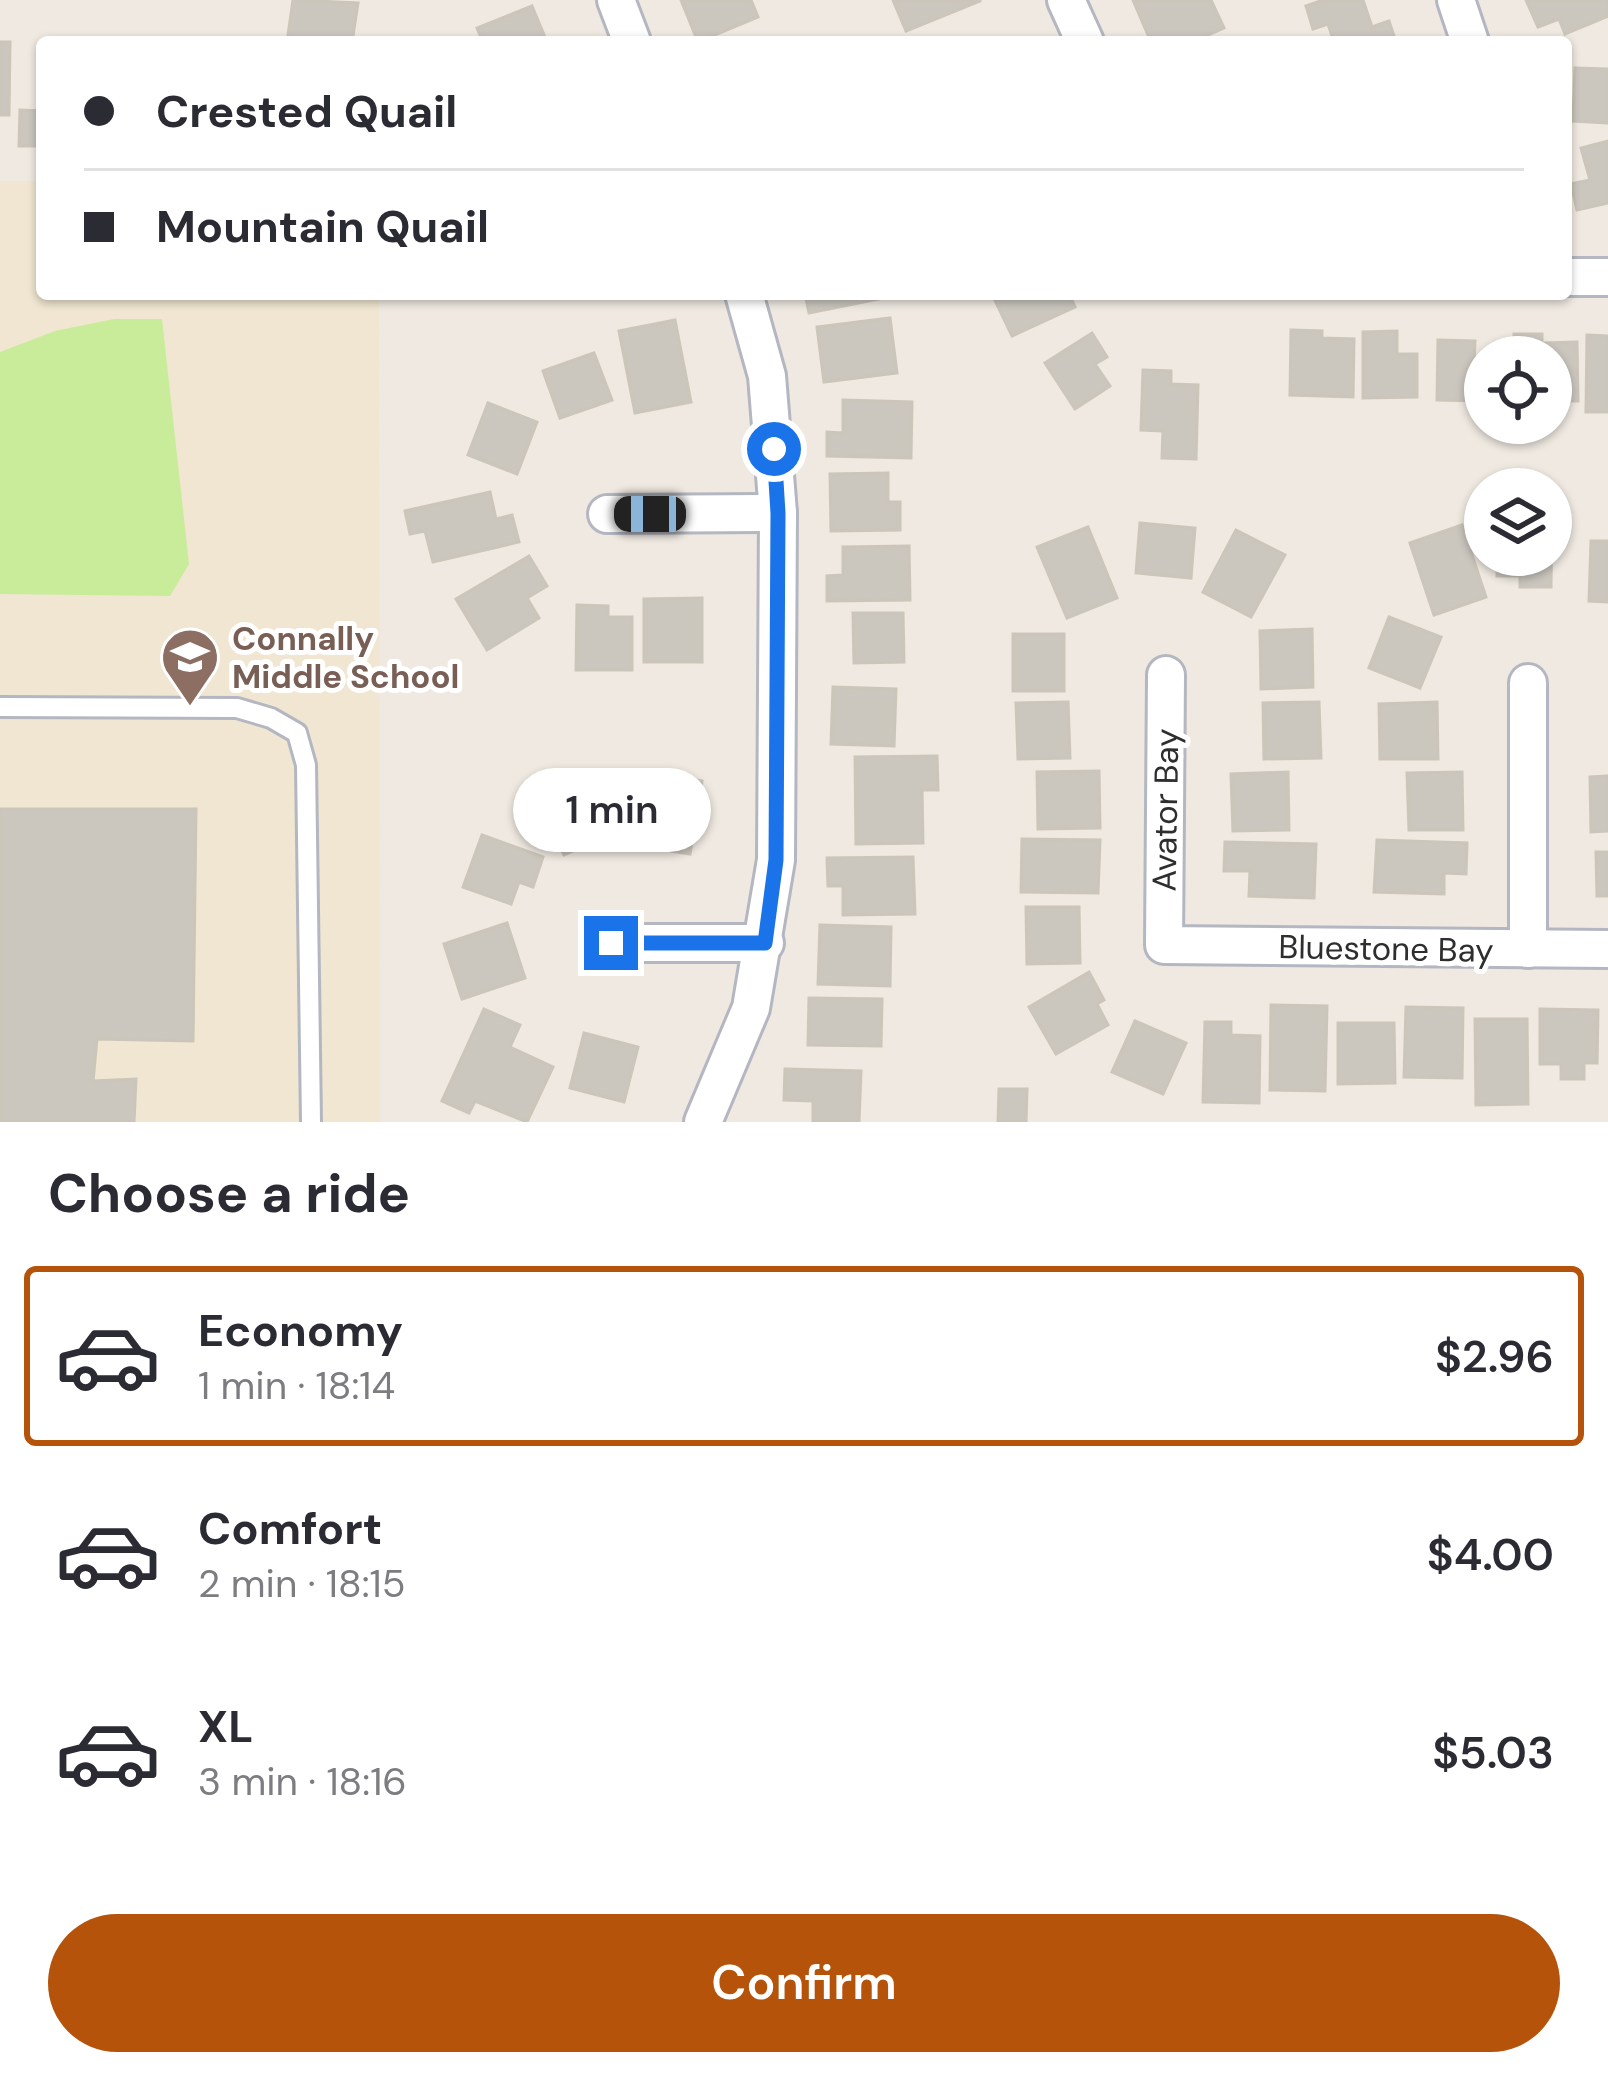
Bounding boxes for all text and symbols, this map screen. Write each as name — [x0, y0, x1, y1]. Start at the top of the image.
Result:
text: Crested Quail — [156, 82, 457, 141]
text: Mountain Quail — [156, 197, 489, 256]
map controls — [1464, 336, 1572, 576]
button: locate — [1464, 336, 1572, 444]
route start — [747, 422, 801, 476]
button: layers — [1464, 468, 1572, 576]
car — [614, 496, 686, 532]
place label: Connally Middle School — [232, 617, 459, 698]
school or university icon: Connally Middle School — [159, 626, 221, 708]
street label: Avator Bay — [1143, 728, 1188, 892]
callout: 1 min — [512, 769, 710, 853]
text: 1 min — [565, 784, 659, 835]
route end — [584, 916, 638, 970]
street label: Bluestone Bay — [1278, 925, 1494, 972]
text: Choose a ride — [48, 1158, 410, 1229]
text: Economy — [198, 1301, 403, 1360]
icon: car — [54, 1302, 162, 1410]
text: $2.96 — [1435, 1327, 1554, 1386]
text: 1 min · 18:14 — [198, 1360, 395, 1411]
text: Comfort — [198, 1499, 382, 1558]
icon: car — [54, 1500, 162, 1608]
text: $4.00 — [1427, 1525, 1554, 1584]
text: 2 min · 18:15 — [198, 1558, 406, 1609]
text: XL — [198, 1697, 253, 1756]
icon: car — [54, 1698, 162, 1806]
text: $5.03 — [1432, 1723, 1554, 1782]
text: 3 min · 18:16 — [198, 1756, 407, 1807]
button: Confirm — [48, 1914, 1560, 2052]

